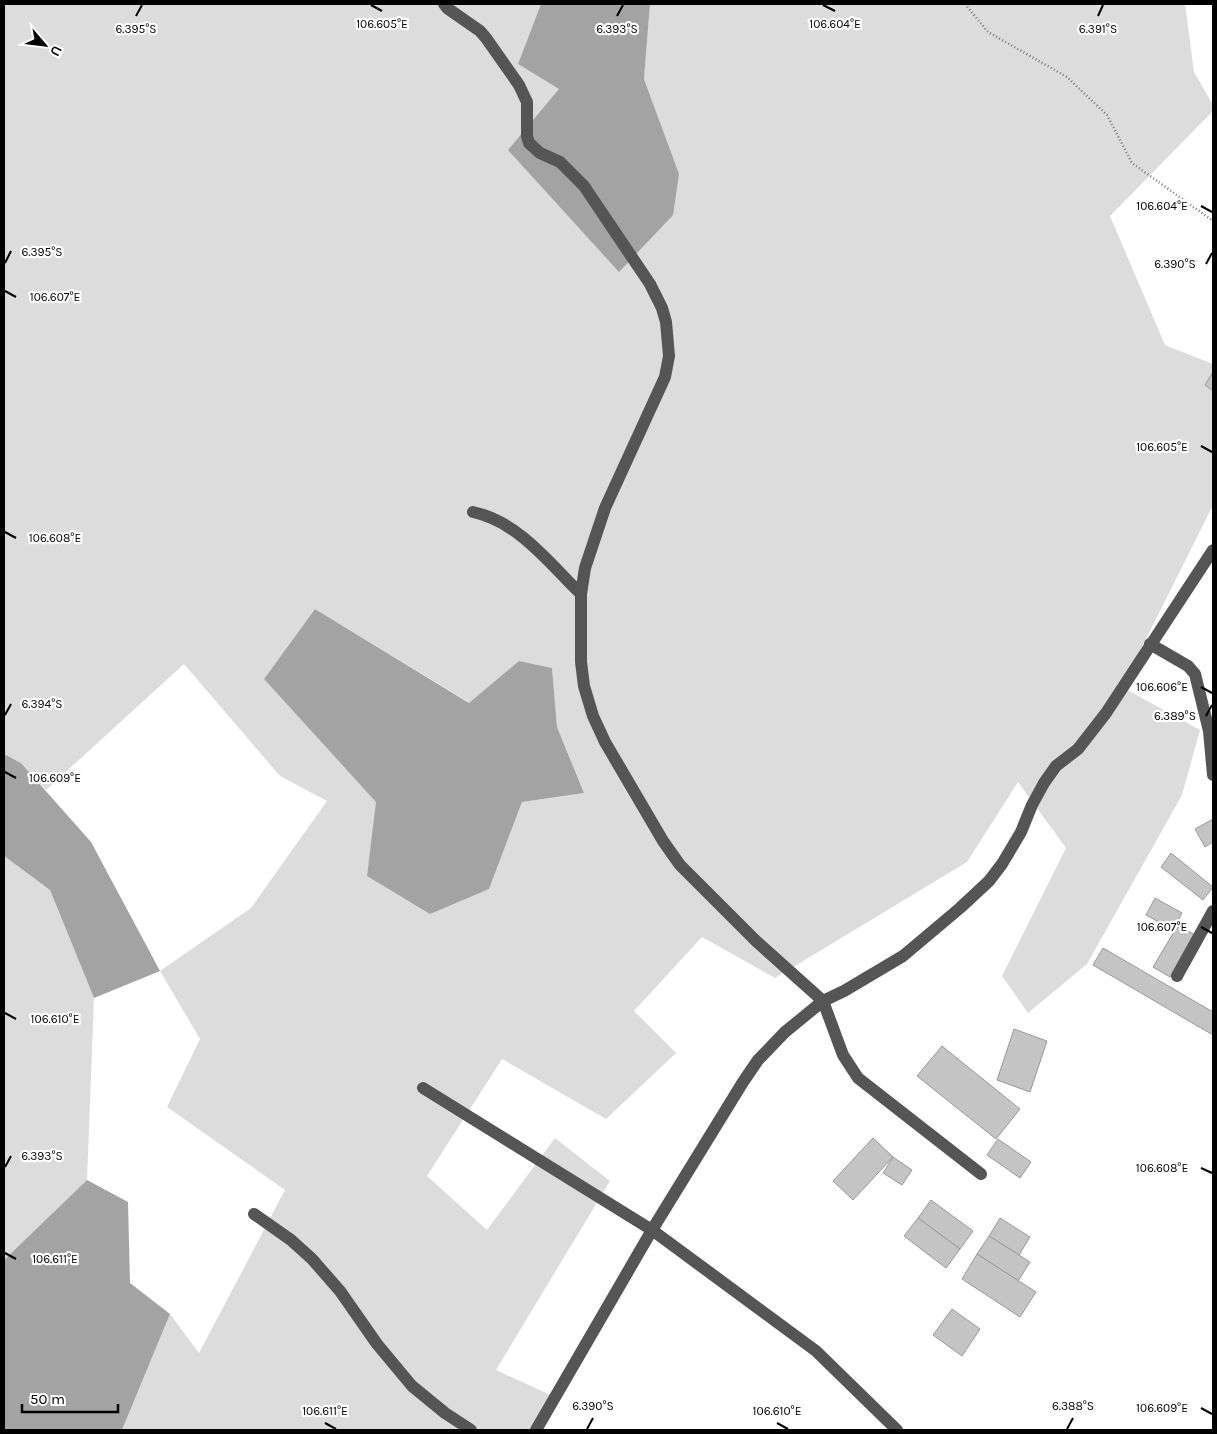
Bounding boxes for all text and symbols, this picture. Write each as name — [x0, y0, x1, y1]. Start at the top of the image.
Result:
text: 106.605°E — [356, 17, 408, 31]
text: 106.604°E — [809, 17, 861, 31]
north arrow — [20, 20, 70, 70]
text: 6.395°S — [115, 22, 157, 36]
text: 6.393°S — [596, 22, 638, 36]
text: 6.391°S — [1079, 22, 1117, 36]
text: U — [46, 43, 66, 59]
text: 106.604°E — [1136, 199, 1188, 213]
text: 6.395°S — [21, 245, 63, 259]
text: 6.390°S — [1154, 257, 1196, 271]
text: 106.607°E — [30, 290, 80, 304]
text: 106.605°E — [1136, 440, 1188, 454]
text: 106.608°E — [29, 531, 81, 545]
text: 106.606°E — [1136, 680, 1188, 694]
text: 6.394°S — [21, 697, 63, 711]
text: 6.389°S — [1154, 709, 1196, 723]
text: 106.609°E — [29, 771, 81, 785]
text: 106.607°E — [1137, 920, 1187, 934]
text: 106.610°E — [31, 1012, 79, 1026]
text: 6.393°S — [21, 1149, 63, 1163]
text: 106.608°E — [1136, 1161, 1188, 1175]
text: 106.611°E — [32, 1252, 78, 1266]
scale bar — [22, 1382, 119, 1414]
text: 50 m — [30, 1390, 65, 1408]
text: 6.390°S — [572, 1399, 614, 1413]
text: 6.388°S — [1052, 1399, 1094, 1413]
text: 106.609°E — [1136, 1401, 1188, 1415]
text: 106.611°E — [302, 1404, 348, 1418]
text: 106.610°E — [753, 1404, 801, 1418]

